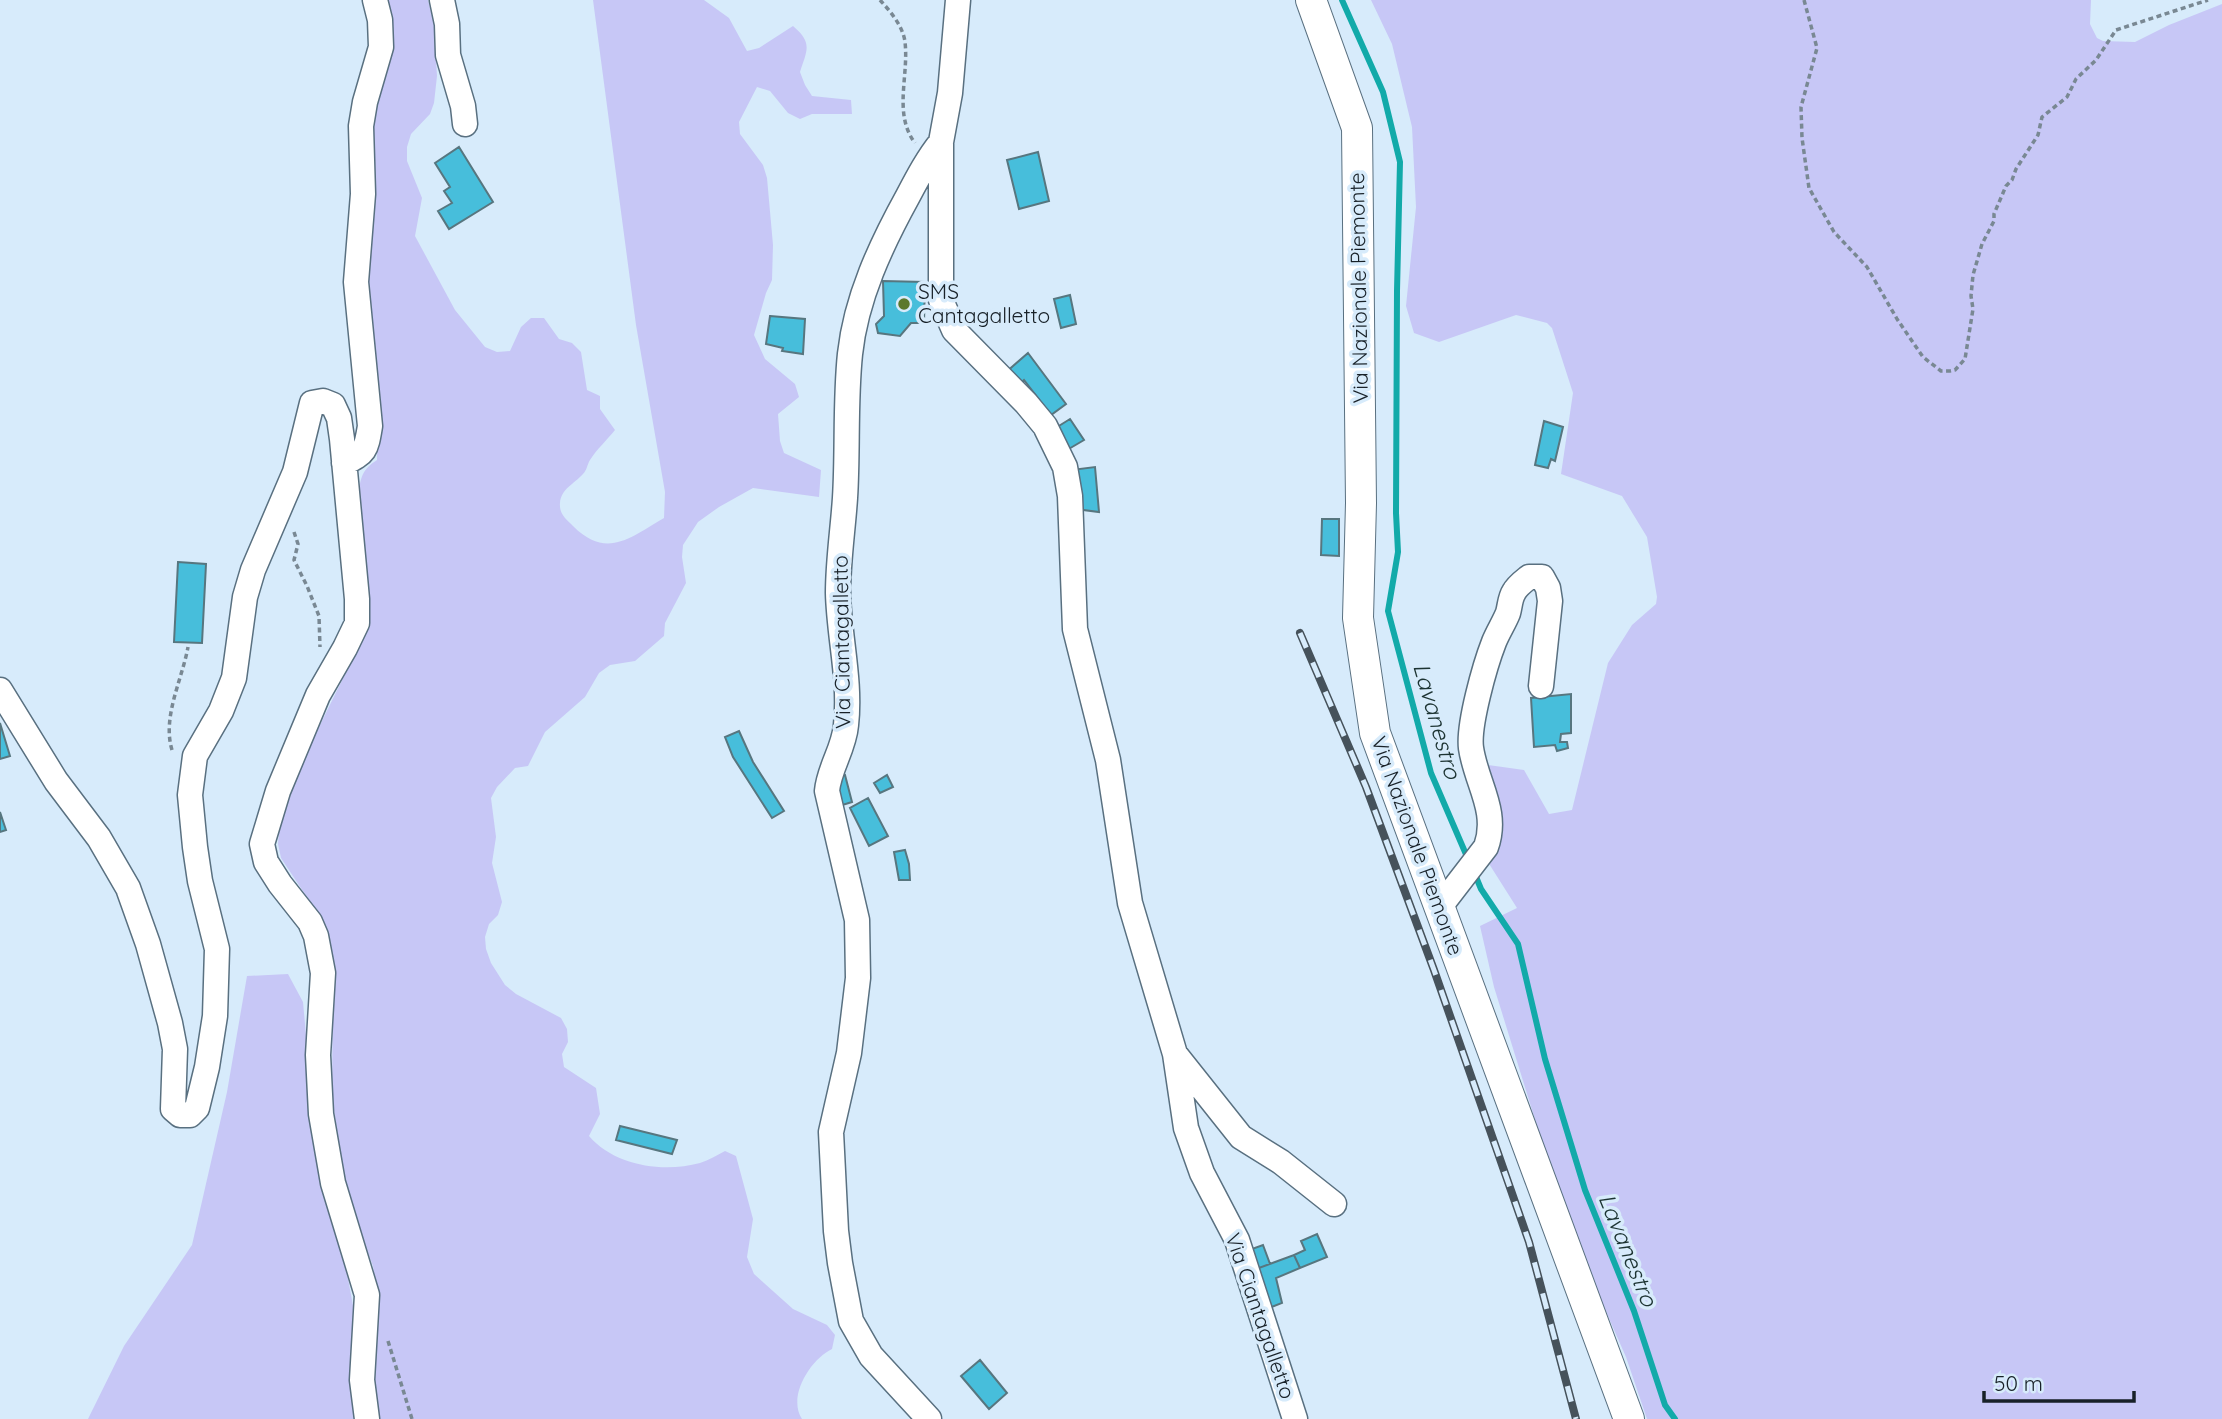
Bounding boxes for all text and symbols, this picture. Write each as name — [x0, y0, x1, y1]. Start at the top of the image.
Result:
street label: Via Nazionale Piemonte — [1343, 172, 1373, 404]
place label: SMS Cantagalletto — [918, 278, 1050, 328]
marker: SMS Cantagalletto — [896, 296, 912, 312]
street label: Via Ciantagalletto — [826, 555, 856, 729]
water label: Lavanestro — [1407, 660, 1468, 783]
street label: Via Nazionale Piemonte — [1366, 733, 1470, 959]
water label: Lavanestro — [1593, 1189, 1665, 1311]
street label: Via Ciantagalletto — [1220, 1229, 1302, 1402]
scale bar — [1984, 1360, 2134, 1404]
text: 50 m — [1994, 1370, 2043, 1396]

